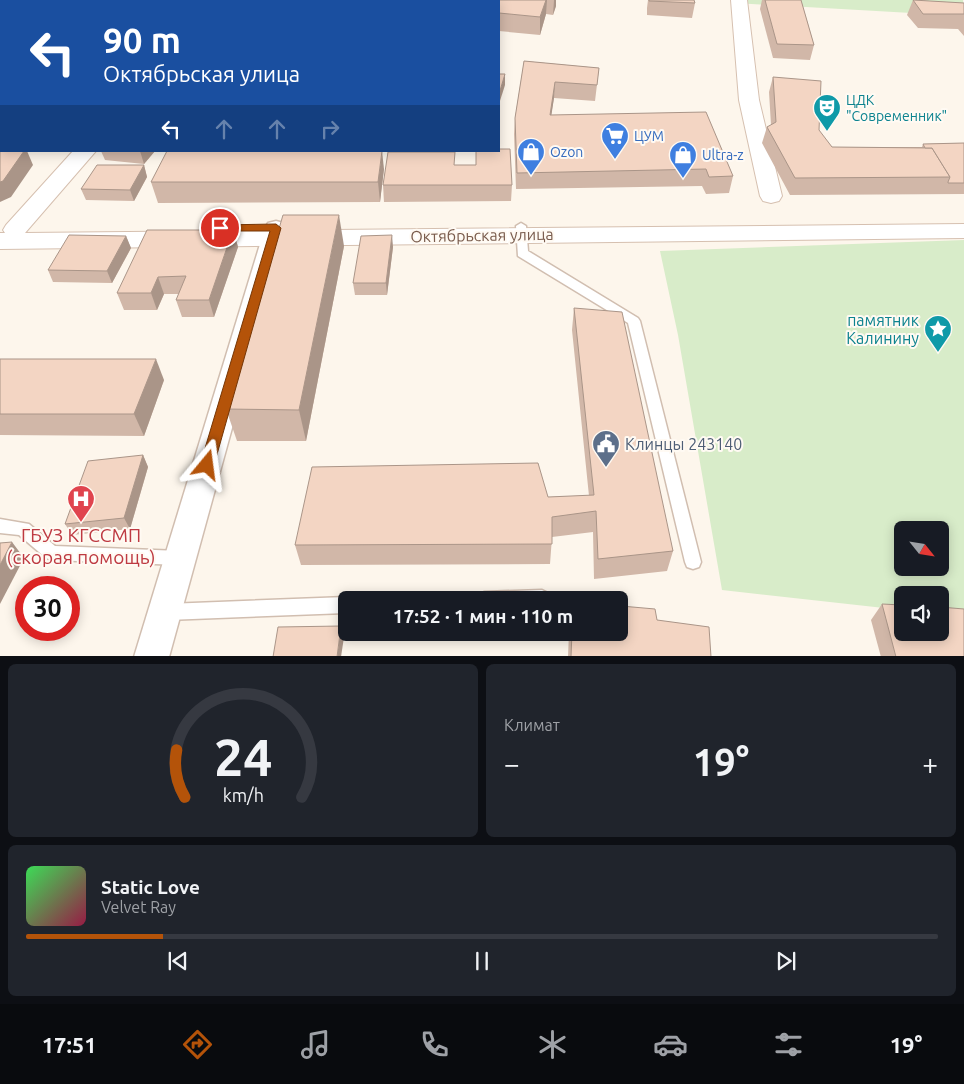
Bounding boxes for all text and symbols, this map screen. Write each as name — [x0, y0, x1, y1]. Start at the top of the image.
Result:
icon: left — [20, 20, 85, 85]
text: 90 m — [103, 20, 181, 60]
text: Октябрьская улица — [103, 61, 300, 86]
place label: ЦДК "Современник" — [846, 92, 947, 124]
theatre icon: ЦДК "Современник" — [812, 93, 842, 132]
icon: left — [157, 115, 185, 143]
icon: ahead — [210, 115, 238, 143]
icon: ahead — [263, 115, 291, 143]
icon: right — [316, 115, 344, 143]
supermarket icon: ЦУМ — [600, 121, 630, 160]
place label: ЦУМ — [634, 128, 664, 144]
shop icon: Ozon — [516, 137, 546, 176]
shop icon: Ultra-z — [668, 140, 698, 179]
place label: Ozon — [550, 144, 583, 160]
place label: Ultra-z — [702, 147, 744, 163]
pin — [199, 207, 241, 249]
icon: arrive — [206, 214, 234, 242]
street label: Октябрьская улица — [410, 225, 554, 245]
place label: памятник Калинину — [846, 311, 919, 347]
place icon: памятник Калинину — [923, 314, 953, 353]
public building icon: Клинцы 243140 — [591, 429, 621, 468]
place label: Клинцы 243140 — [625, 435, 742, 453]
position arrow — [180, 438, 232, 490]
hospital icon: ГБУЗ КГССМП (скорая помощь) — [66, 484, 96, 523]
north arrow — [894, 521, 949, 576]
map controls — [894, 521, 949, 641]
place label: ГБУЗ КГССМП (скорая помощь) — [7, 524, 155, 568]
speed limit sign: 30 — [15, 576, 80, 641]
button: sound — [894, 586, 949, 641]
text: 17:52 · 1 мин · 110 m — [393, 605, 573, 627]
text: Климат — [504, 716, 560, 734]
text: 24 — [214, 728, 272, 786]
text: 19° — [693, 741, 749, 783]
text: − — [504, 748, 520, 779]
text: + — [922, 748, 938, 779]
text: km/h — [222, 785, 264, 805]
text: Static Love — [101, 876, 200, 898]
text: Velvet Ray — [101, 898, 176, 916]
icon: previous — [164, 947, 192, 975]
icon: pause — [468, 947, 496, 975]
icon: next — [772, 947, 800, 975]
icon: directions — [180, 1027, 215, 1062]
icon: music — [298, 1027, 333, 1062]
icon: phone — [417, 1027, 452, 1062]
icon: climate — [535, 1027, 570, 1062]
icon: car — [653, 1027, 688, 1062]
icon: filters — [771, 1027, 806, 1062]
text: 17:51 — [42, 1032, 97, 1057]
text: 19° — [890, 1032, 922, 1057]

